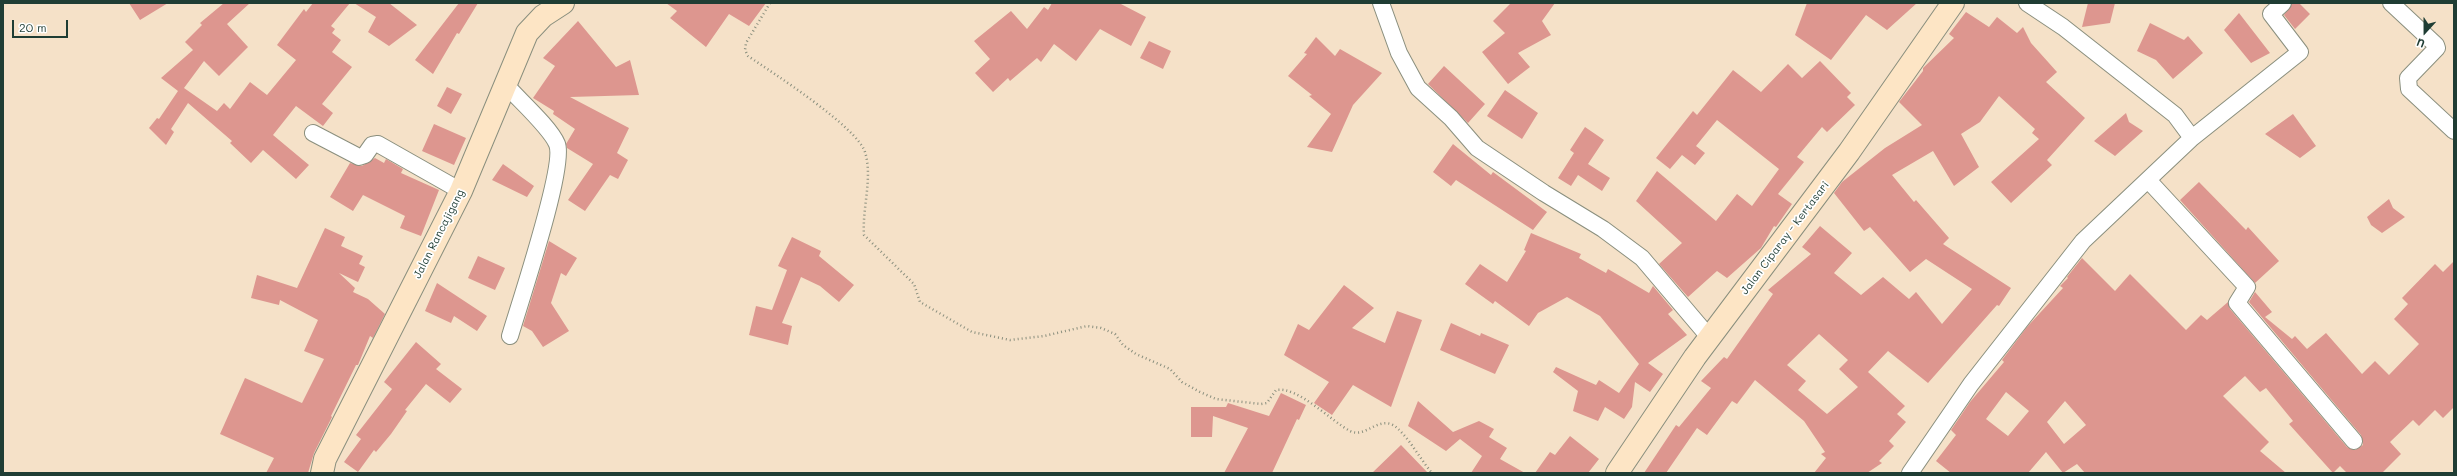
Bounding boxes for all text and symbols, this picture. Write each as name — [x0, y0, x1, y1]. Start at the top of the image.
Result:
scale bar — [14, 12, 70, 38]
north arrow — [2405, 12, 2445, 52]
text: 20 m — [19, 19, 47, 35]
text: U — [2414, 35, 2427, 52]
street label: Jalan Ciparay - Kertasari — [1738, 179, 1832, 297]
street label: Jalan Rancajigang — [411, 187, 467, 281]

